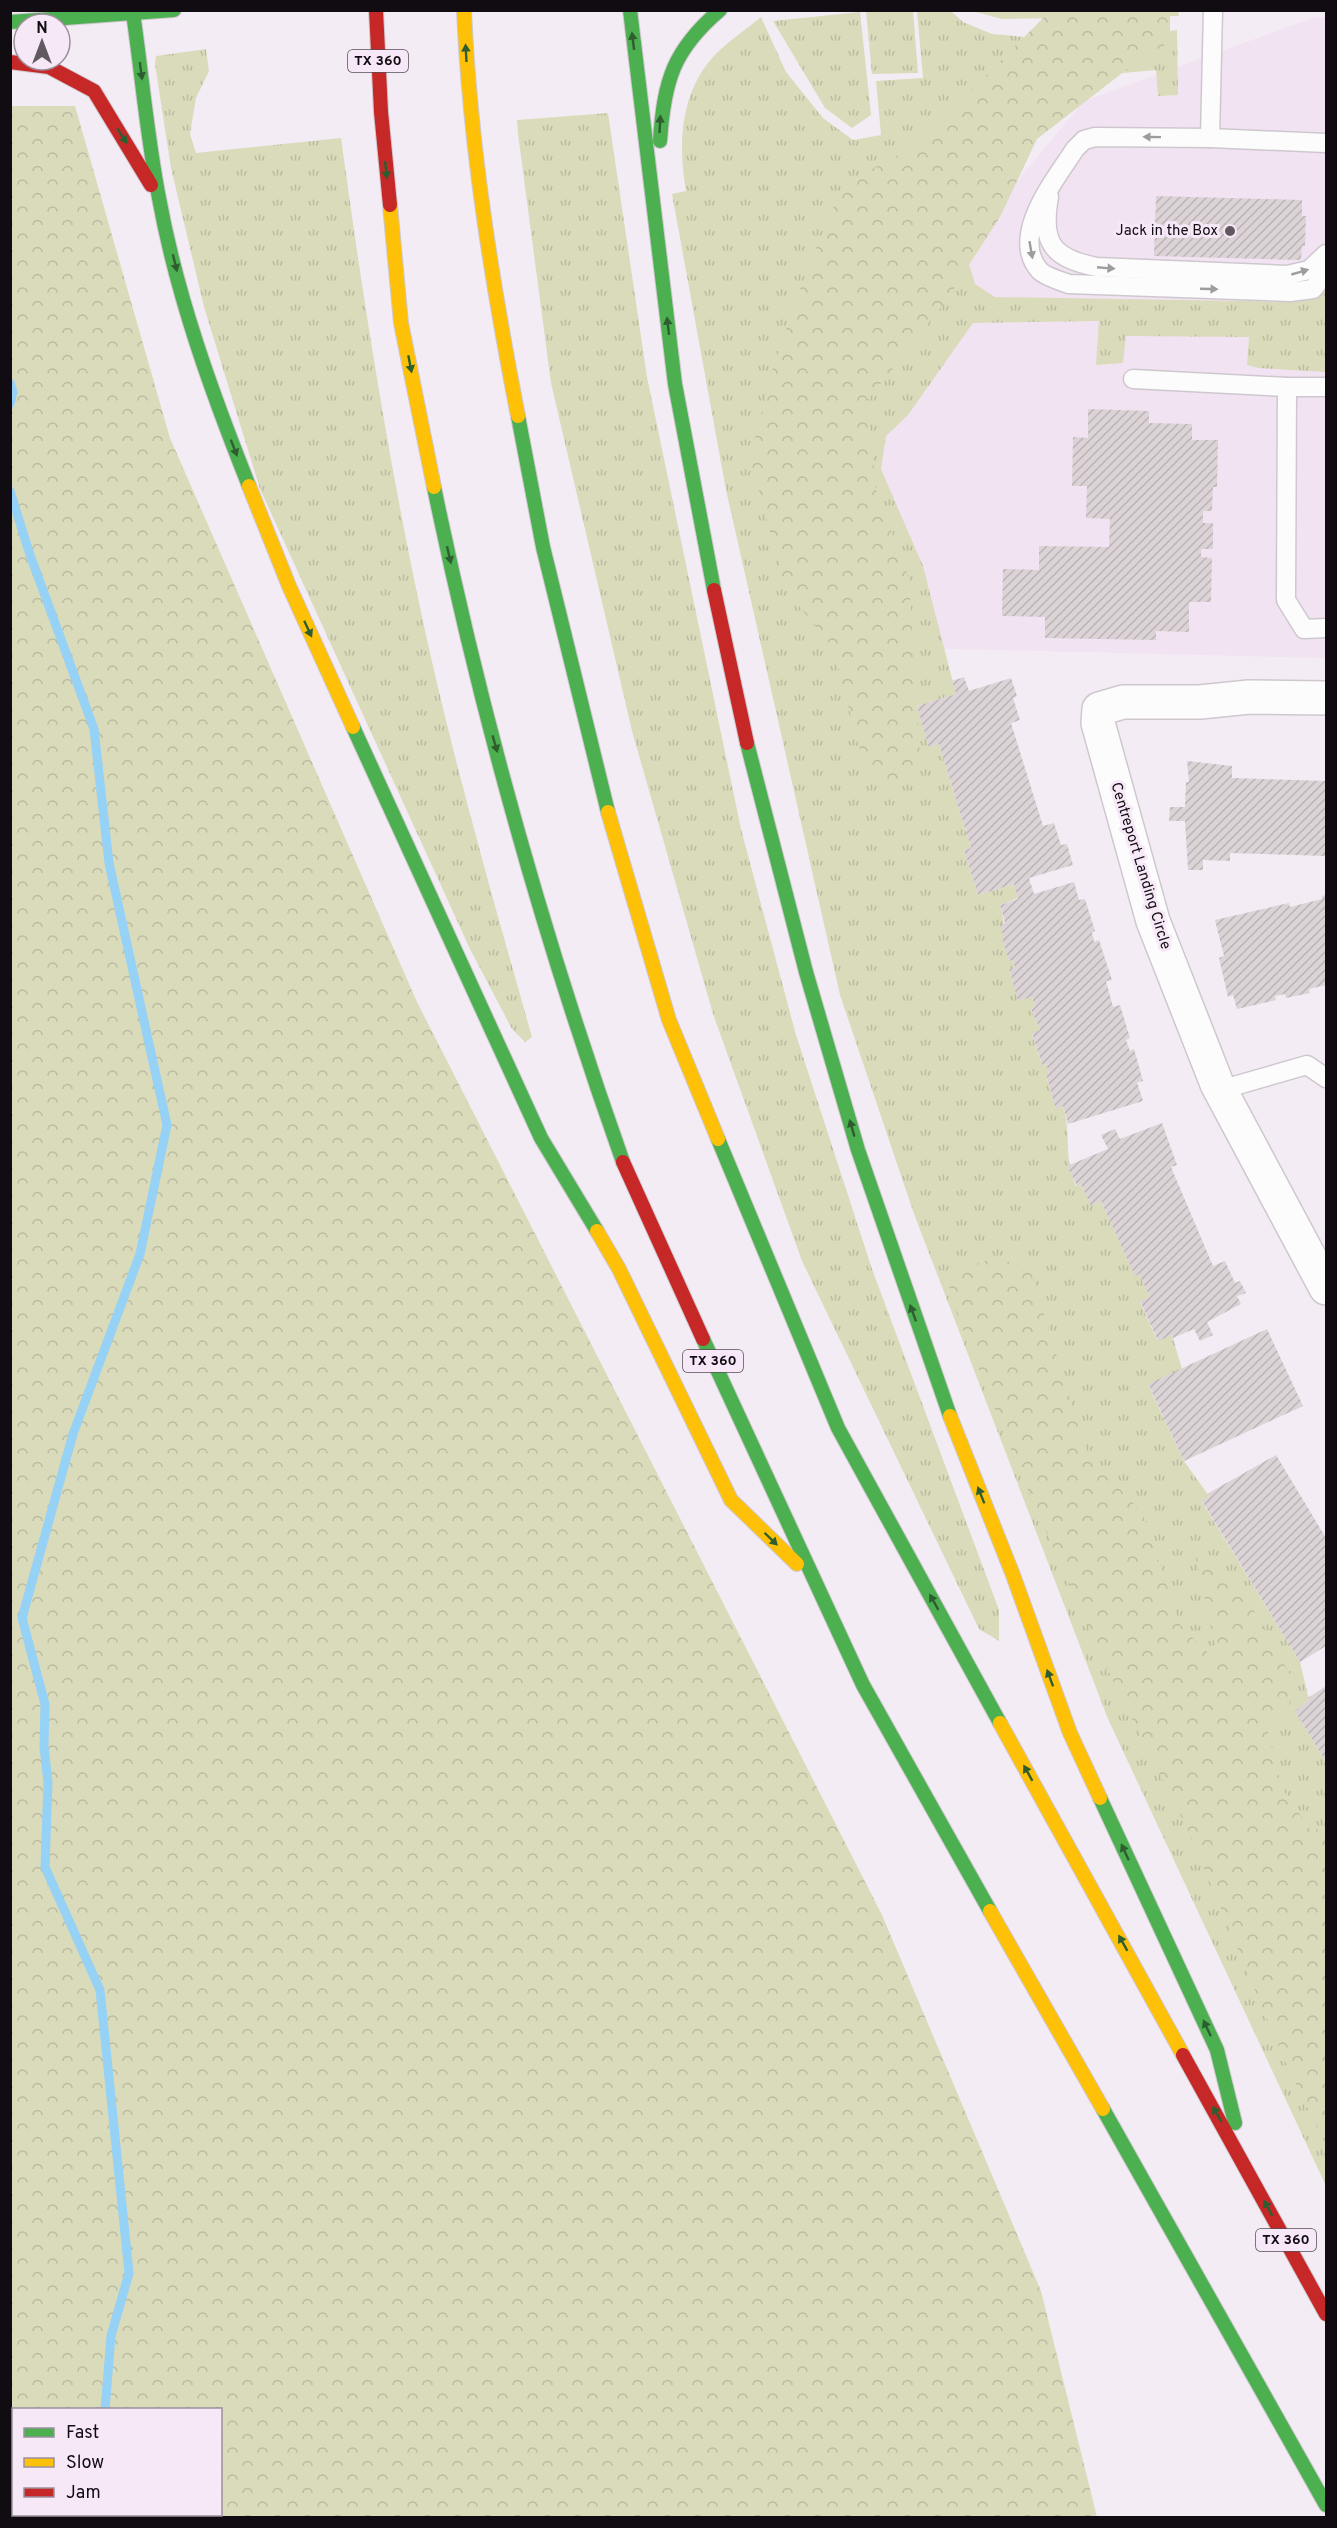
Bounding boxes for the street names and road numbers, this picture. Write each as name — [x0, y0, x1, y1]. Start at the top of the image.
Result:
road number: TX 360 — [348, 50, 408, 72]
street label: Centreport Landing Circle — [1106, 780, 1174, 952]
road number: TX 360 — [683, 1350, 743, 1372]
road number: TX 360 — [1256, 2229, 1316, 2251]

